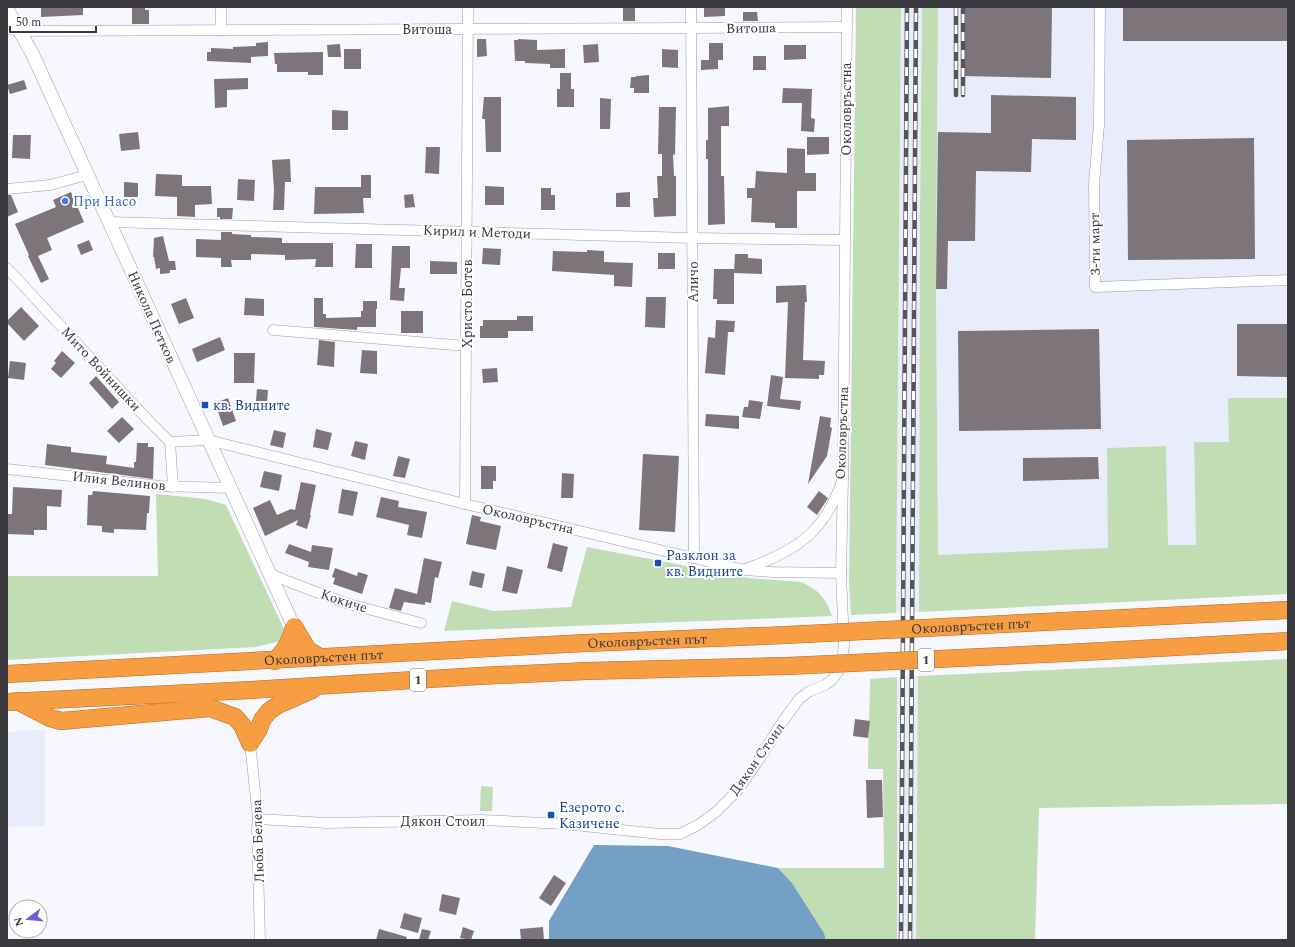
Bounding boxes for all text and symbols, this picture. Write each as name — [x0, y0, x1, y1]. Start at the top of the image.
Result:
scale bar — [10, 8, 96, 34]
text: 50 m — [16, 13, 41, 32]
street label: Витоша — [726, 17, 776, 39]
street label: Витоша — [402, 19, 452, 40]
street label: Околовръстна — [836, 62, 857, 156]
place label: При Насо — [73, 191, 136, 212]
marker: При Насо — [60, 196, 70, 206]
street label: 3-ти март — [1084, 212, 1106, 275]
street label: Кирил и Методи — [422, 220, 532, 244]
street label: Христо Ботев — [457, 260, 478, 348]
street label: Аличо — [683, 261, 704, 303]
street label: Никола Петков — [122, 267, 182, 367]
street label: Мито Войнишки — [56, 322, 146, 416]
street label: Околовръстна — [830, 386, 854, 480]
place label: кв. Видните — [213, 395, 291, 416]
marker: кв. Видните — [200, 400, 210, 410]
street label: Илия Велинов — [71, 466, 167, 496]
street label: Околовръстна — [480, 498, 576, 540]
place label: Разклон за кв. Видните — [666, 545, 744, 582]
marker: Разклон за кв. Видните — [653, 558, 663, 568]
street label: Кокиче — [318, 584, 370, 618]
street label: Околовръстен път — [910, 612, 1031, 639]
street label: Околовръстен път — [587, 628, 708, 653]
street label: Околовръстен път — [263, 643, 384, 671]
road number: 1 — [918, 649, 934, 671]
road number: 1 — [410, 669, 426, 691]
street label: Дякон Стоил — [724, 718, 790, 800]
place label: Езерото с. Казичене — [559, 797, 625, 834]
street label: Люба Белева — [246, 799, 270, 883]
marker: Езерото с. Казичене — [546, 810, 556, 820]
street label: Дякон Стоил — [401, 811, 485, 832]
north arrow — [8, 899, 48, 939]
text: N — [9, 915, 28, 928]

